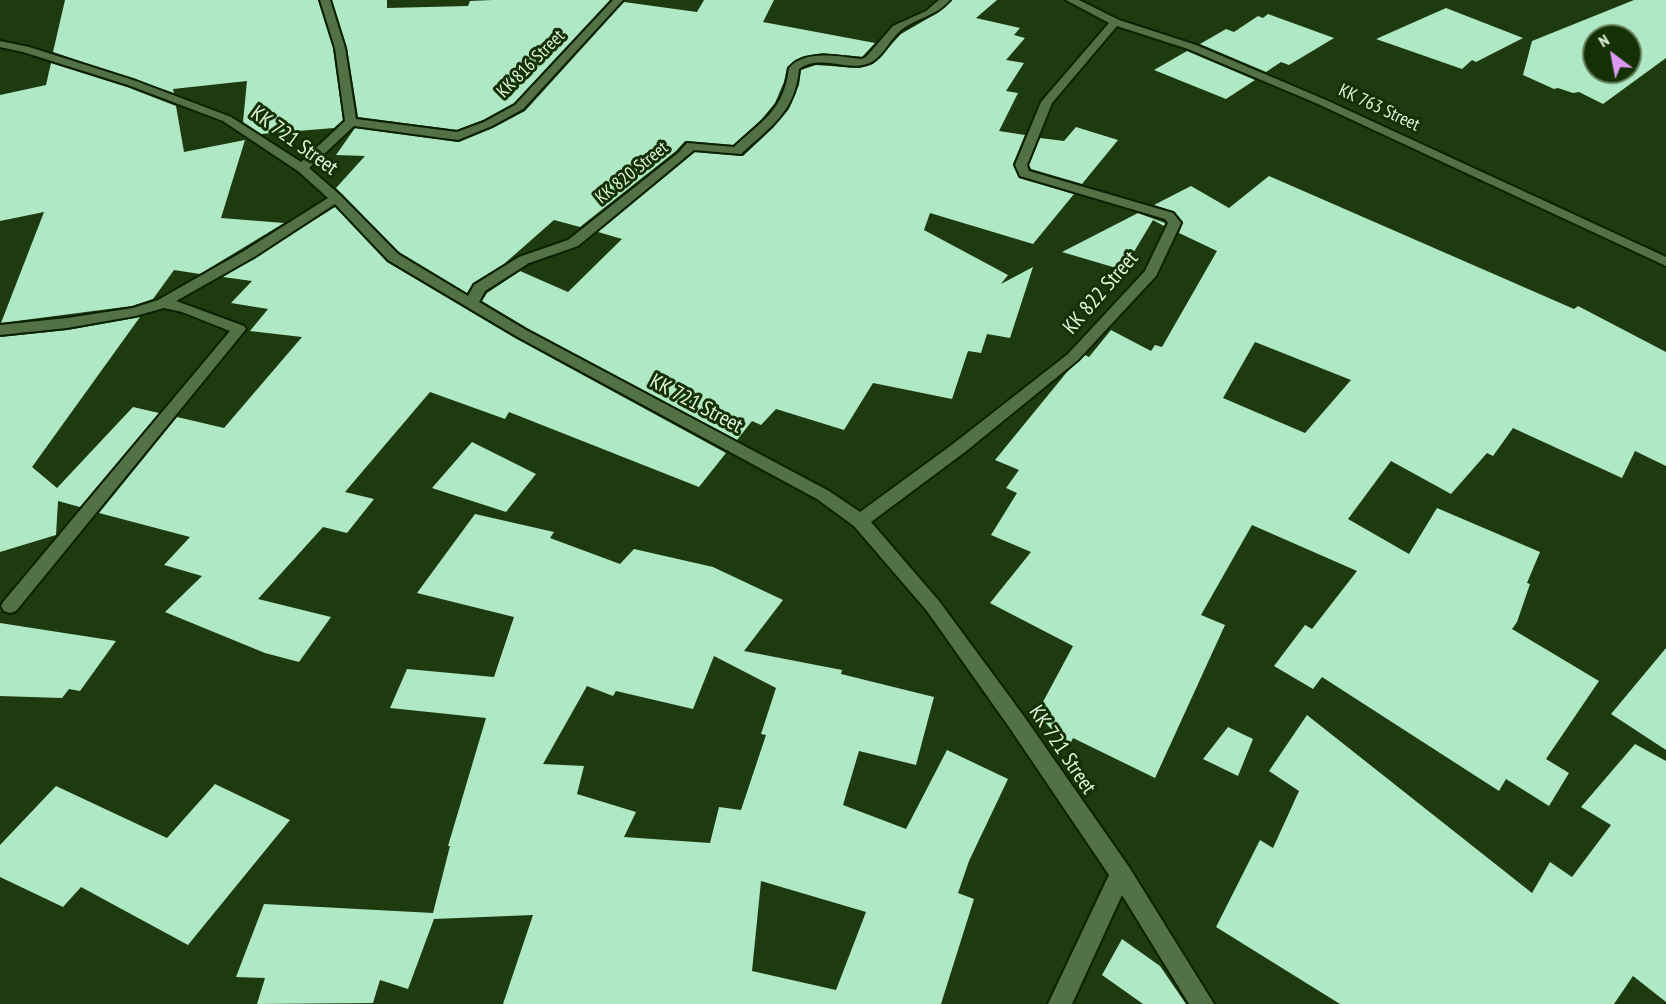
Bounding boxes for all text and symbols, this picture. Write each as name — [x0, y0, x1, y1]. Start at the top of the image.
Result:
north arrow — [1582, 24, 1642, 84]
street label: KK 816 Street — [493, 26, 569, 102]
text: N — [1595, 30, 1612, 51]
street label: KK 763 Street — [1335, 80, 1423, 136]
street label: KK 721 Street — [246, 101, 342, 181]
street label: KK 820 Street — [591, 137, 673, 209]
street label: KK 822 Street — [1058, 246, 1144, 340]
street label: KK 721 Street — [645, 369, 747, 439]
street label: KK 721 Street — [1023, 701, 1101, 799]

